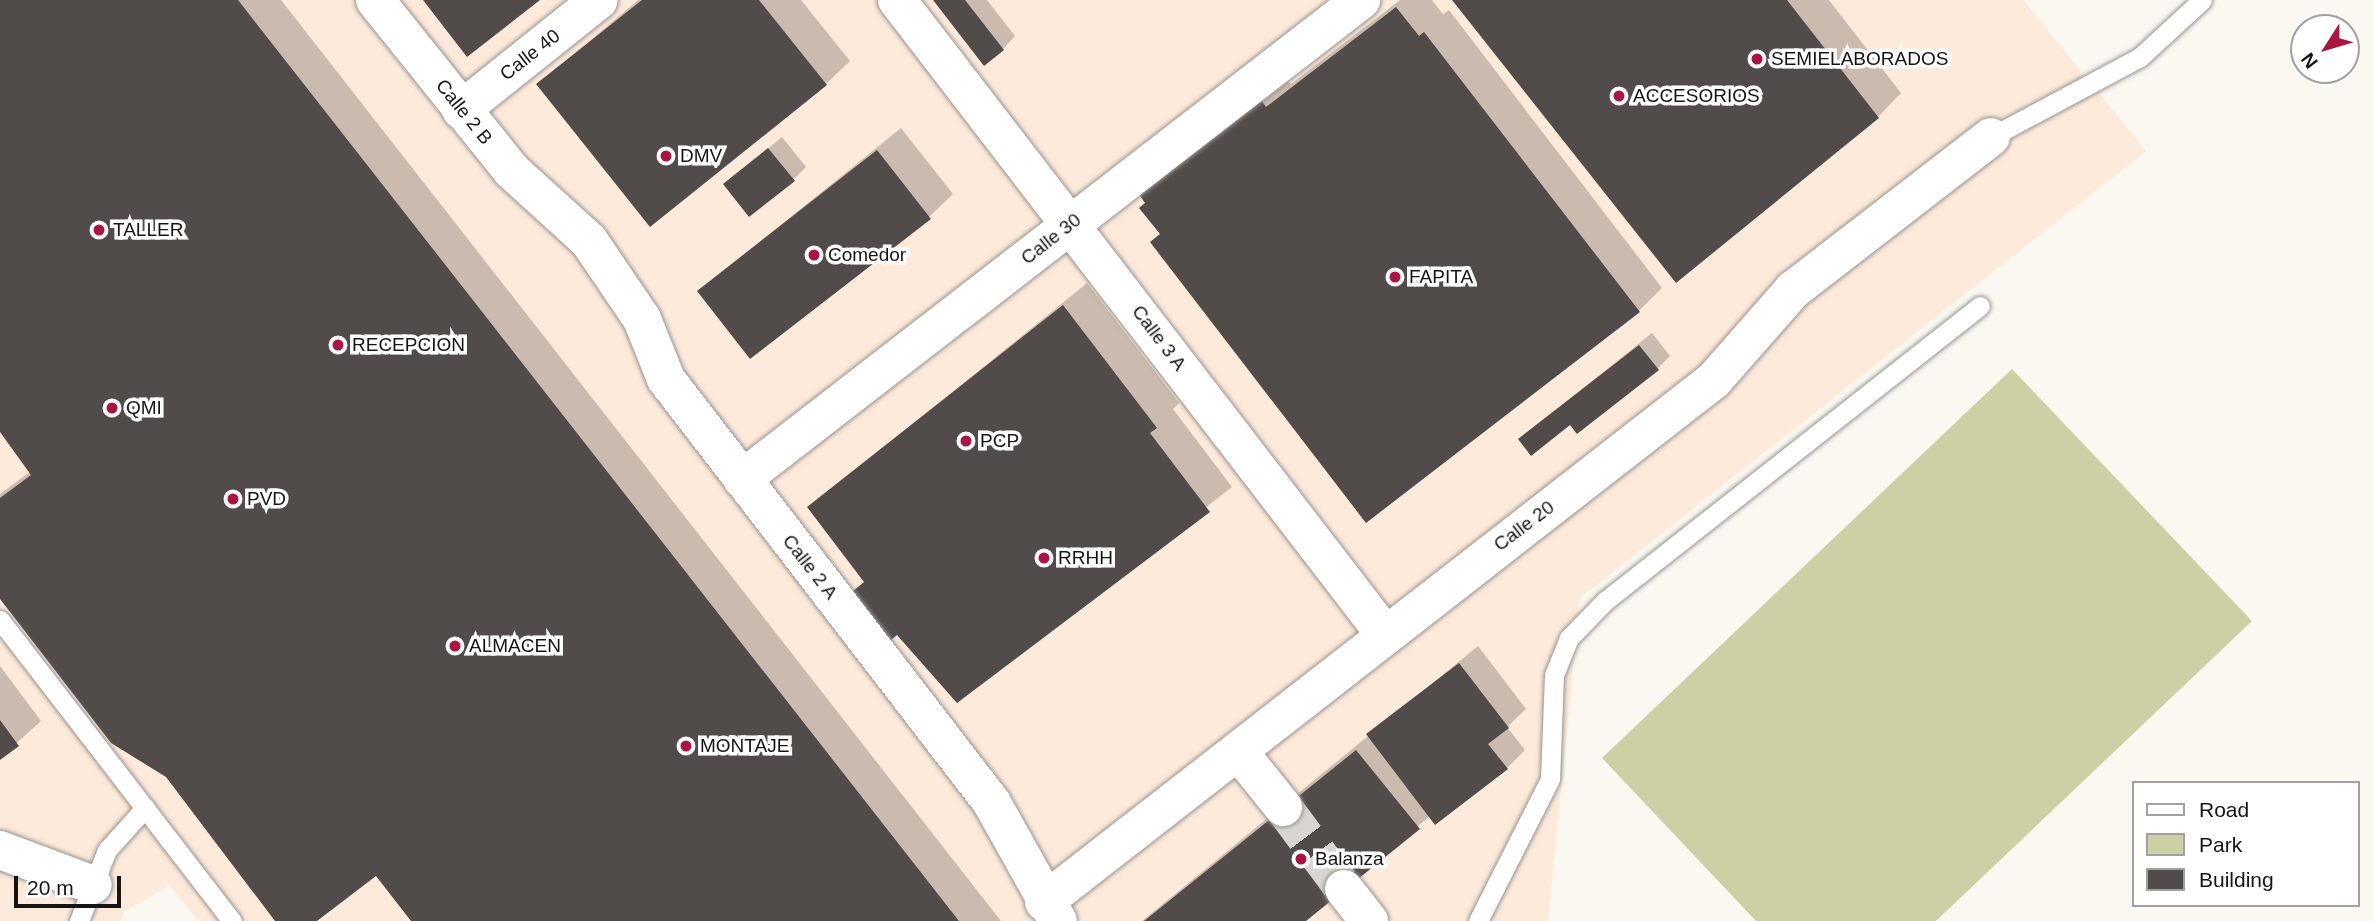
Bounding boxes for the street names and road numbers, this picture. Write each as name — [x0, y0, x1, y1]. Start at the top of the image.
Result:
street label: Calle 40 — [496, 25, 564, 85]
street label: Calle 2 B — [431, 75, 497, 149]
street label: Calle 30 — [1017, 209, 1085, 269]
street label: Calle 3 A — [1127, 300, 1191, 376]
street label: Calle 20 — [1489, 496, 1559, 556]
street label: Calle 2 A — [777, 530, 843, 604]

